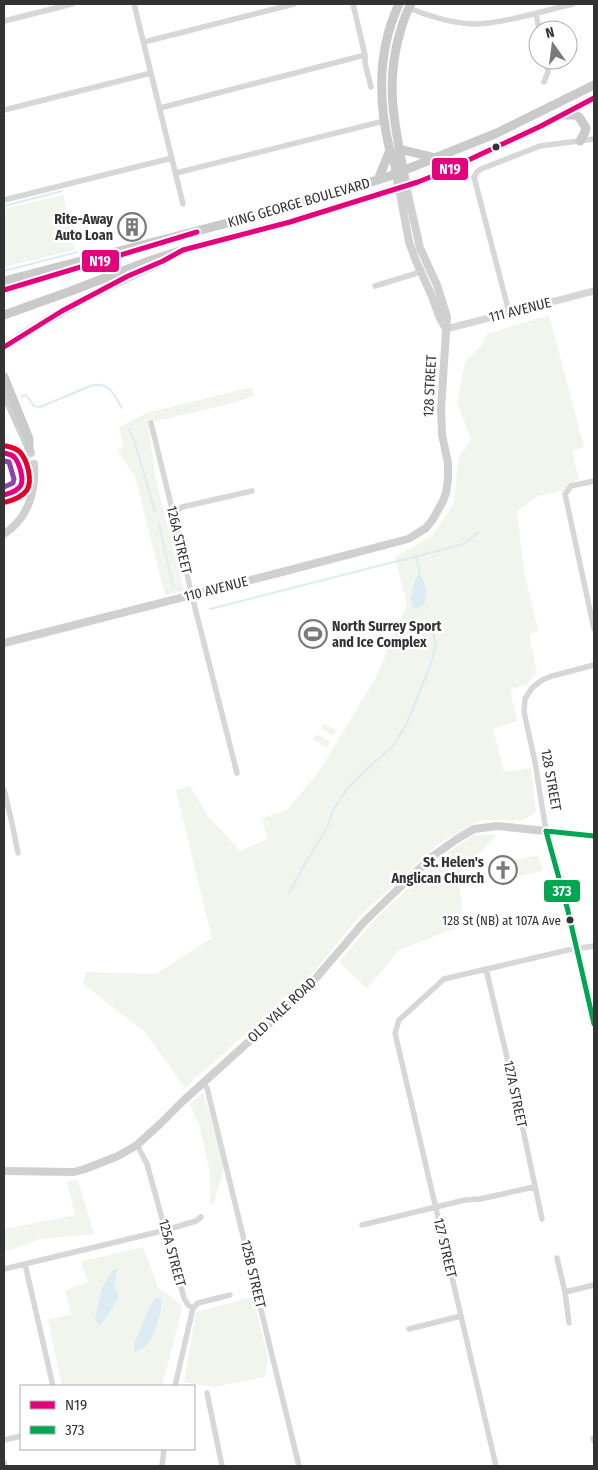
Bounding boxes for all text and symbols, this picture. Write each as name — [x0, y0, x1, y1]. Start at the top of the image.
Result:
north arrow — [528, 20, 578, 70]
text: N — [544, 24, 556, 42]
unlabelled marker — [491, 142, 501, 152]
line badge: N19 — [431, 157, 469, 181]
text: N19 — [439, 161, 461, 178]
street label: KING GEORGE BOULEVARD — [226, 175, 372, 231]
place label: Rite-Away Auto Loan — [54, 211, 113, 244]
building icon: Rite-Away Auto Loan — [117, 212, 147, 242]
line badge: N19 — [81, 249, 120, 273]
text: N19 — [89, 253, 111, 270]
street label: 111 AVENUE — [487, 294, 553, 326]
street label: 128 STREET — [420, 354, 440, 418]
street label: 126A STREET — [163, 504, 195, 576]
street label: 110 AVENUE — [182, 573, 250, 605]
place label: North Surrey Sport and Ice Complex — [332, 618, 443, 651]
sports icon: North Surrey Sport and Ice Complex — [298, 619, 328, 649]
street label: 128 STREET — [537, 748, 565, 813]
place label: St. Helen's Anglican Church — [391, 854, 484, 887]
church icon: St. Helen's Anglican Church — [488, 855, 518, 885]
line badge: 373 — [543, 879, 581, 903]
text: 373 — [551, 883, 572, 900]
place label: 128 St (NB) at 107A Ave — [442, 913, 561, 928]
marker: 128 St (NB) at 107A Ave — [565, 915, 575, 925]
street label: OLD YALE ROAD — [244, 974, 320, 1046]
street label: 127A STREET — [500, 1059, 530, 1129]
street label: 127 STREET — [430, 1216, 460, 1280]
street label: 125A STREET — [155, 1217, 189, 1289]
street label: 125B STREET — [237, 1238, 269, 1310]
legend — [20, 1385, 195, 1450]
text: N19 — [65, 1396, 87, 1414]
text: 373 — [65, 1421, 85, 1439]

